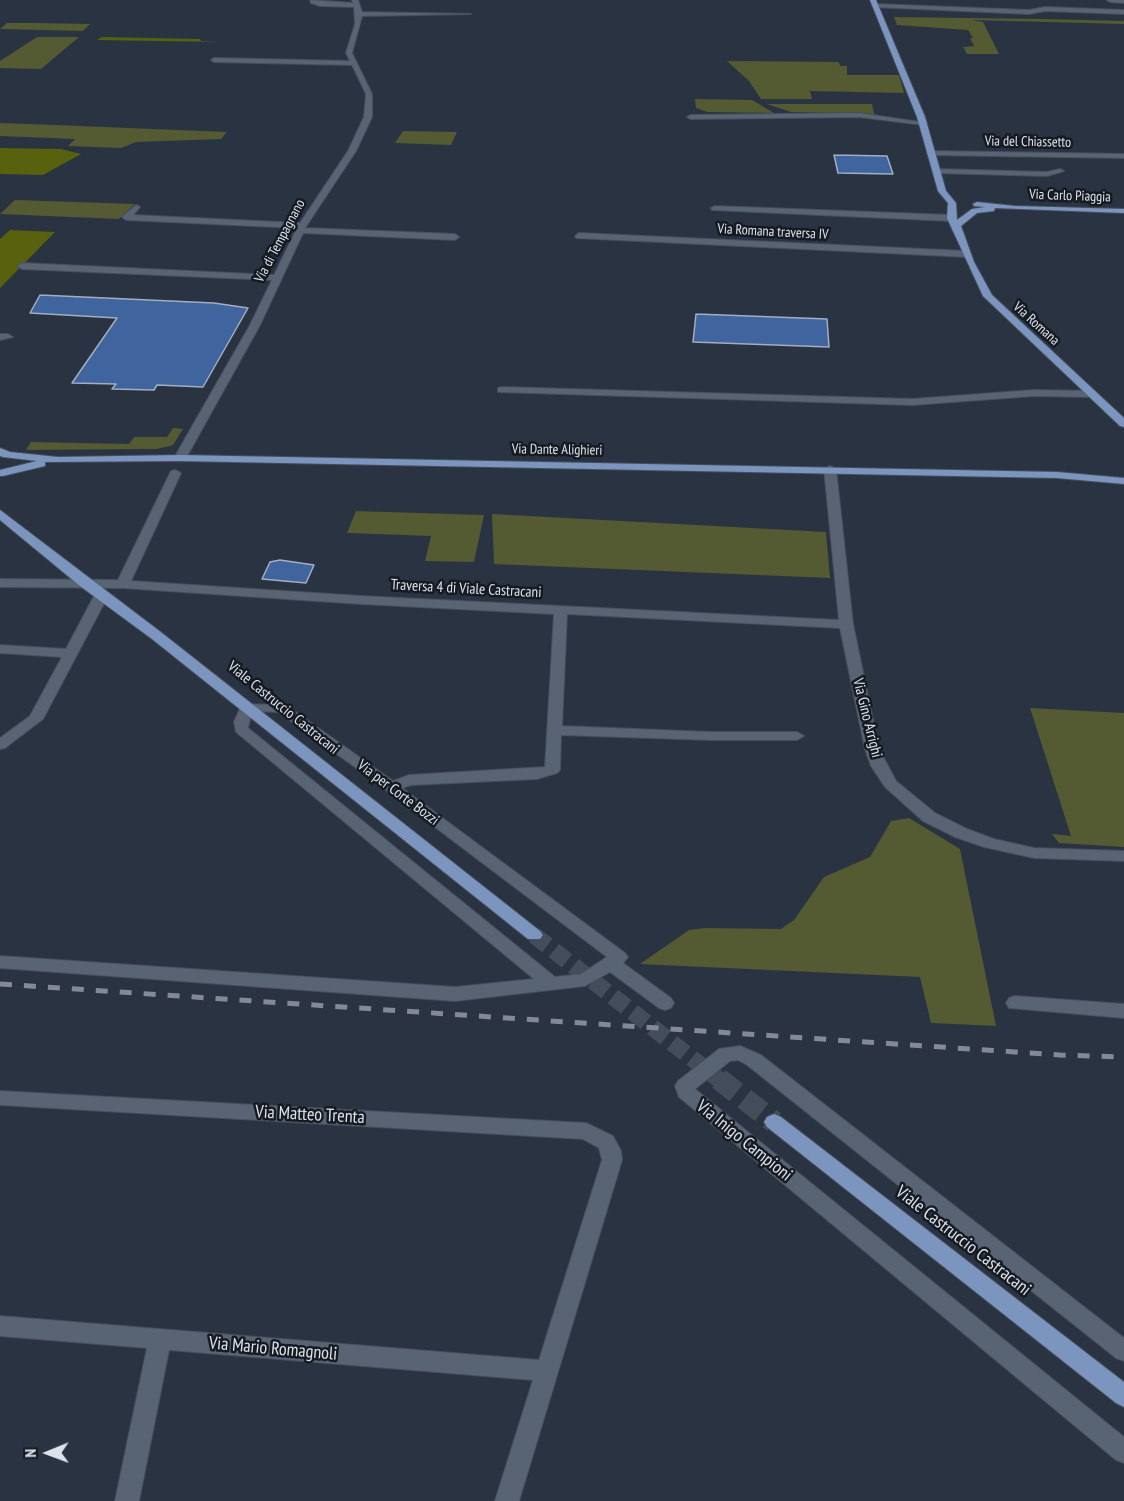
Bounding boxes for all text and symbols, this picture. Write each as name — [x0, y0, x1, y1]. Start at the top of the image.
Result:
street label: Via del Chiassetto — [985, 133, 1071, 151]
street label: Via Carlo Piaggia — [1029, 186, 1111, 206]
street label: Via di Tempagnano — [251, 197, 309, 285]
street label: Via Romana traversa IV — [717, 221, 829, 243]
street label: Via Romana — [1009, 299, 1063, 349]
street label: Via Dante Alighieri — [512, 441, 602, 459]
street label: Traversa 4 di Viale Castracani — [390, 576, 542, 602]
street label: Viale Castruccio Castracani — [224, 658, 342, 758]
street label: Via Gino Arrighi — [848, 676, 886, 760]
street label: Via per Corte Bozzi — [354, 756, 442, 830]
street label: Via Inigo Campioni — [692, 1096, 796, 1186]
street label: Via Matteo Trenta — [255, 1101, 365, 1129]
street label: Viale Castruccio Castracani — [891, 1181, 1035, 1301]
street label: Via Mario Romagnoli — [208, 1333, 338, 1365]
north arrow — [18, 1423, 78, 1483]
text: N — [20, 1449, 40, 1458]

